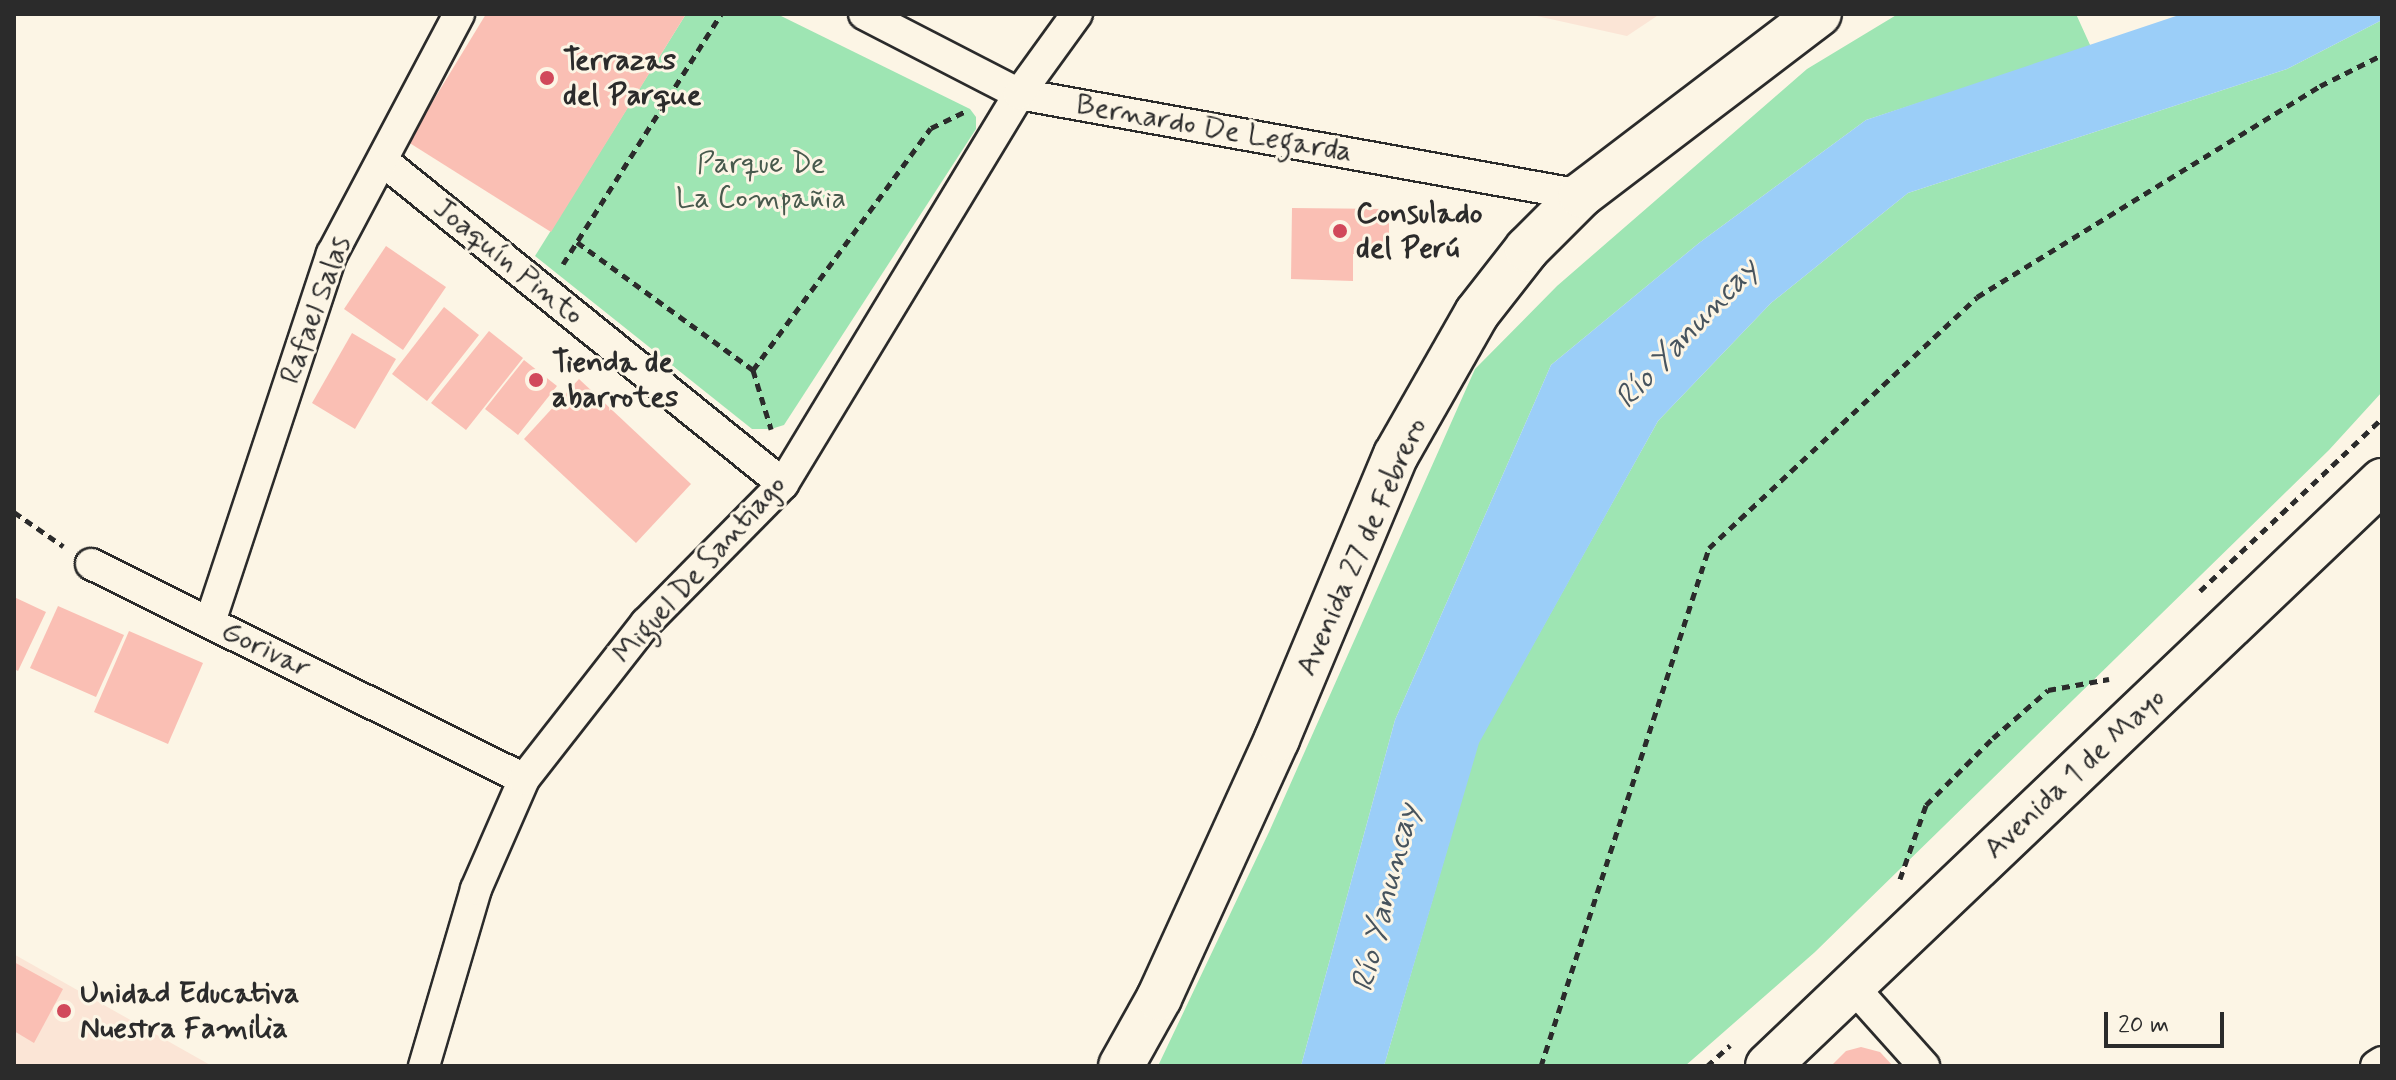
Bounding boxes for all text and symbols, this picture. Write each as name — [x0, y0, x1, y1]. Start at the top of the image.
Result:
place label: Terrazas del Parque — [563, 43, 693, 114]
marker: Terrazas del Parque — [538, 69, 556, 87]
street label: Bernardo De Legarda — [1074, 87, 1354, 171]
park label: Parque De La Compañia — [677, 146, 845, 216]
street label: Joaquín Pinto — [430, 194, 586, 330]
place label: Consulado del Perú — [1356, 196, 1483, 266]
marker: Consulado del Perú — [1331, 222, 1349, 240]
street label: Rafael Salas — [273, 231, 359, 389]
water label: Río Yanuncay — [1609, 252, 1765, 416]
place label: Tienda de abarrotes — [552, 345, 678, 416]
marker: Tienda de abarrotes — [527, 371, 545, 389]
street label: Avenida 27 de Febrero — [1288, 410, 1436, 684]
street label: Miguel De Santiago — [607, 470, 793, 670]
street label: Gorivar — [215, 613, 317, 687]
street label: Avenida 1 de Mayo — [1976, 680, 2174, 868]
water label: Río Yanuncay — [1345, 802, 1427, 994]
place label: Unidad Educativa Nuestra Familia — [80, 976, 299, 1046]
scale bar — [2108, 996, 2228, 1046]
marker: Unidad Educativa Nuestra Familia — [55, 1002, 73, 1020]
text: 20 m — [2118, 1010, 2169, 1041]

